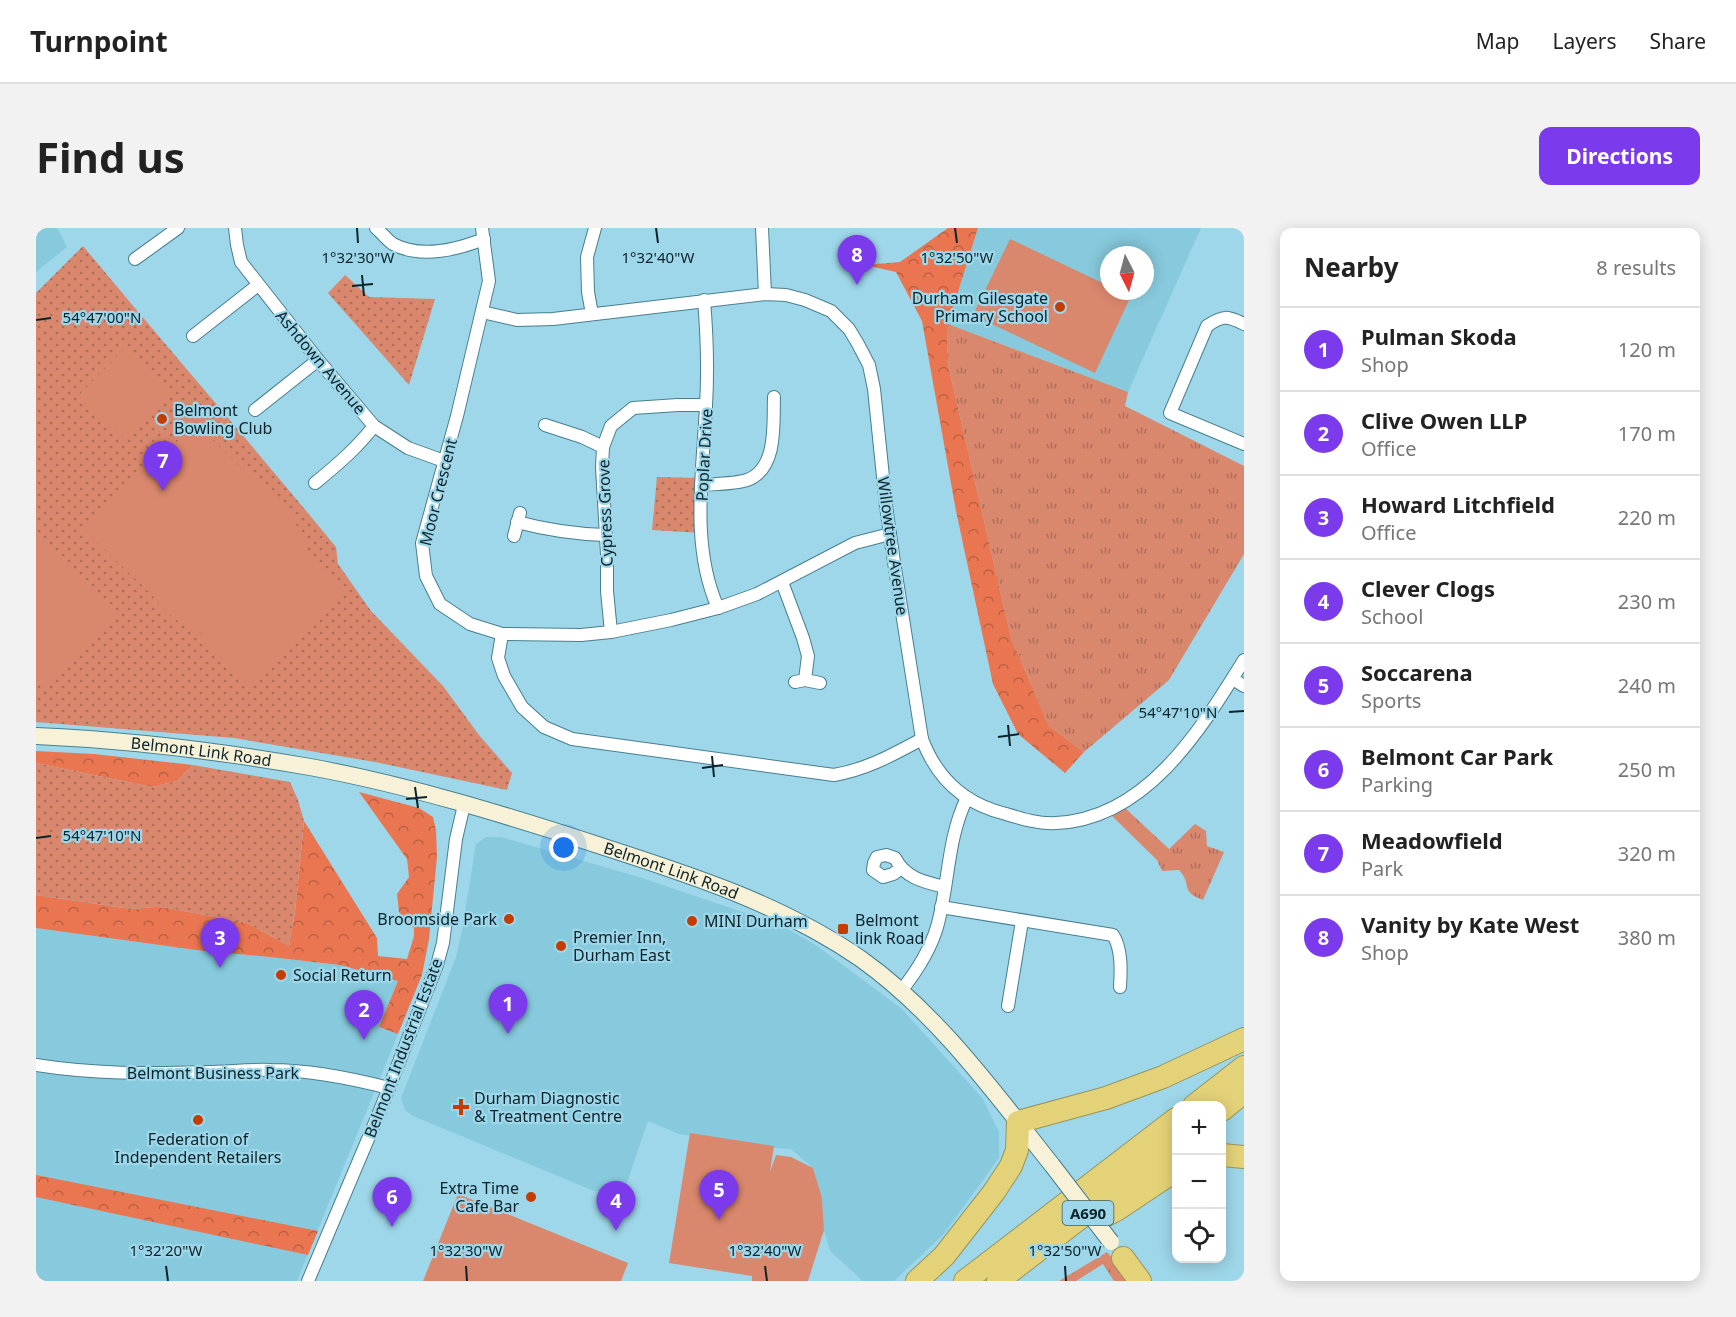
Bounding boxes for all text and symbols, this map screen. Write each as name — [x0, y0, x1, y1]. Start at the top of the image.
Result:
text: Turnpoint — [30, 22, 168, 60]
text: Map — [1476, 27, 1520, 55]
text: Layers — [1553, 27, 1617, 55]
text: Share — [1650, 27, 1706, 55]
button: Directions — [1539, 127, 1700, 185]
text: Find us — [36, 128, 185, 185]
pin: 8 — [838, 236, 876, 285]
north arrow — [1100, 246, 1154, 300]
text: 1°32'30"W — [321, 247, 395, 267]
text: 1°32'40"W — [621, 247, 695, 267]
text: 1°32'50"W — [920, 247, 994, 267]
text: Nearby — [1304, 249, 1399, 285]
text: 8 results — [1596, 254, 1676, 281]
place label: Durham Gilesgate Primary School — [912, 287, 1048, 327]
marker: Durham Gilesgate Primary School — [1053, 300, 1067, 314]
street label: Ashdown Avenue — [271, 305, 371, 419]
text: 54°47'00"N — [63, 307, 141, 327]
text: Pulman Skoda — [1361, 321, 1517, 351]
text: 1 — [1318, 336, 1329, 363]
text: 120 m — [1618, 336, 1676, 363]
text: Shop — [1361, 351, 1409, 378]
place label: Belmont Bowling Club — [174, 399, 272, 439]
text: Clive Owen LLP — [1361, 405, 1527, 435]
street label: Poplar Drive — [691, 408, 717, 502]
marker: Belmont Bowling Club — [155, 412, 169, 426]
text: 2 — [1318, 420, 1329, 447]
text: 170 m — [1618, 420, 1676, 447]
text: Office — [1361, 435, 1416, 462]
street label: Moor Crescent — [414, 436, 462, 548]
pin: 7 — [144, 442, 182, 491]
street label: Cypress Grove — [592, 459, 618, 567]
street label: Willowtree Avenue — [872, 475, 914, 617]
text: Howard Litchfield — [1361, 489, 1555, 519]
text: 3 — [1318, 504, 1329, 531]
text: 220 m — [1618, 504, 1676, 531]
text: Office — [1361, 519, 1416, 546]
text: Clever Clogs — [1361, 573, 1495, 603]
text: 4 — [1318, 588, 1329, 615]
text: 230 m — [1618, 588, 1676, 615]
text: School — [1361, 603, 1423, 630]
text: Soccarena — [1361, 657, 1473, 687]
text: 5 — [1318, 672, 1329, 699]
text: 240 m — [1618, 672, 1676, 699]
text: Sports — [1361, 687, 1421, 714]
text: 54°47'10"N — [1139, 702, 1217, 722]
street label: Belmont Link Road — [130, 732, 273, 771]
text: Belmont Car Park — [1361, 741, 1553, 771]
text: 6 — [1318, 756, 1329, 783]
text: 250 m — [1618, 756, 1676, 783]
text: Parking — [1361, 771, 1433, 798]
text: 54°47'10"N — [63, 825, 141, 845]
text: Meadowfield — [1361, 825, 1503, 855]
your location — [549, 833, 578, 862]
street label: Belmont Link Road — [601, 837, 742, 904]
text: 7 — [1318, 840, 1329, 867]
text: 320 m — [1618, 840, 1676, 867]
text: Park — [1361, 855, 1403, 882]
place label: Broomside Park — [377, 908, 497, 930]
place label: Belmont link Road — [855, 909, 924, 949]
text: Vanity by Kate West — [1361, 909, 1579, 939]
place label: MINI Durham — [704, 910, 808, 932]
marker: Broomside Park — [502, 912, 516, 926]
marker: MINI Durham — [685, 914, 699, 928]
pin: 3 — [200, 918, 240, 968]
marker: Belmont link Road — [836, 922, 850, 936]
text: 8 — [1318, 924, 1329, 951]
text: 380 m — [1618, 924, 1676, 951]
place label: Premier Inn, Durham East — [573, 926, 671, 966]
marker: Premier Inn, Durham East — [554, 939, 568, 953]
text: Shop — [1361, 939, 1409, 966]
street label: Belmont Industrial Estate — [359, 955, 447, 1141]
place label: Social Return — [293, 964, 392, 986]
marker: Social Return — [274, 968, 288, 982]
pin: 1 — [488, 984, 528, 1034]
pin: 2 — [344, 990, 384, 1040]
street label: Belmont Business Park — [127, 1062, 300, 1084]
place label: Durham Diagnostic & Treatment Centre — [474, 1087, 622, 1127]
marker: Durham Diagnostic & Treatment Centre — [452, 1098, 470, 1116]
map controls — [1172, 1101, 1226, 1263]
button: + — [1172, 1101, 1226, 1155]
marker: Federation of Independent Retailers — [191, 1113, 205, 1127]
place label: Federation of Independent Retailers — [115, 1128, 281, 1168]
button: − — [1172, 1155, 1226, 1209]
pin: 5 — [700, 1170, 738, 1220]
place label: Extra Time Cafe Bar — [439, 1177, 519, 1217]
pin: 6 — [372, 1178, 412, 1227]
pin: 4 — [596, 1182, 636, 1231]
marker: Extra Time Cafe Bar — [524, 1190, 538, 1204]
road number: A690 — [1062, 1201, 1114, 1225]
button: locate — [1172, 1209, 1226, 1263]
text: 1°32'20"W — [129, 1240, 203, 1260]
text: 1°32'30"W — [429, 1240, 503, 1260]
text: 1°32'40"W — [728, 1240, 802, 1260]
text: 1°32'50"W — [1028, 1240, 1102, 1260]

